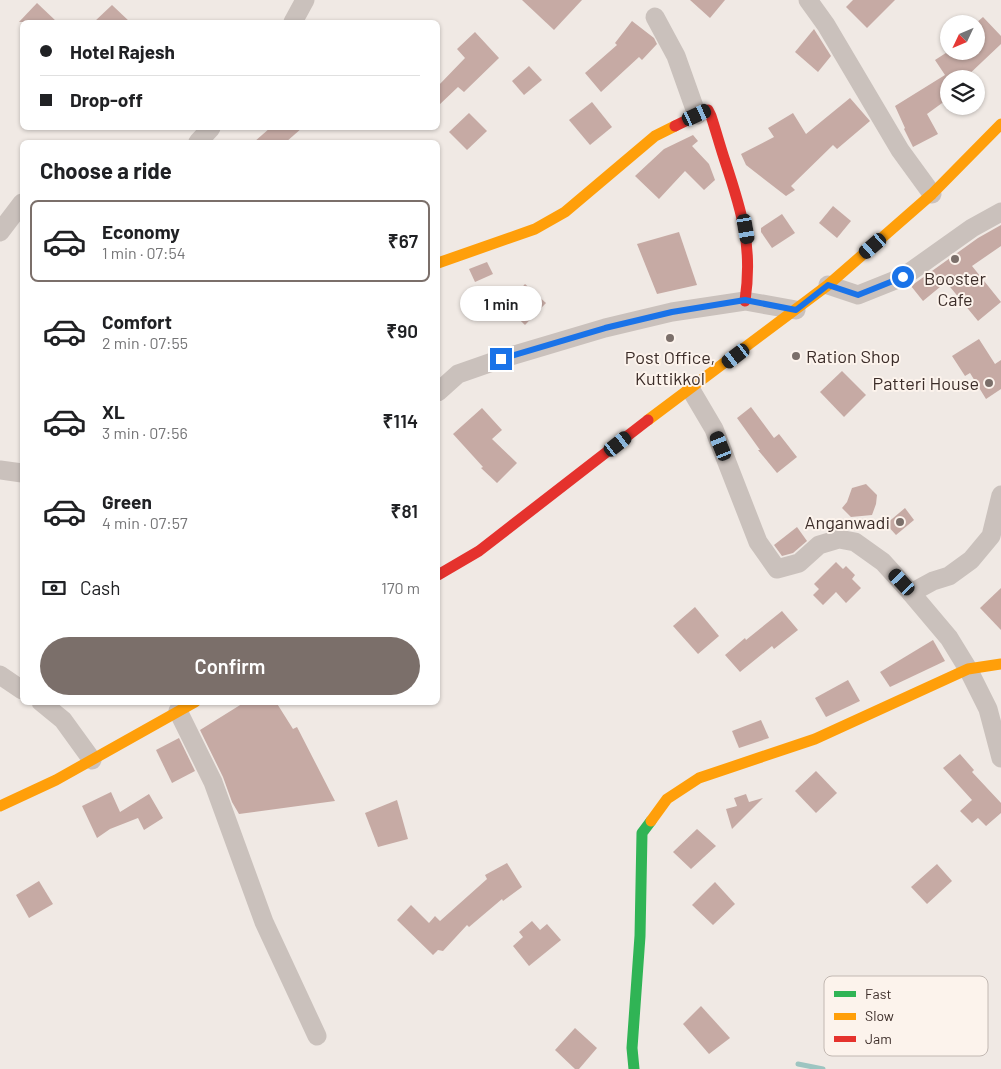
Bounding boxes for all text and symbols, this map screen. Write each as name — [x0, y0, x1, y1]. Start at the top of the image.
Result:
north arrow — [940, 15, 985, 60]
map controls — [940, 15, 985, 115]
text: Hotel Rajesh — [70, 40, 175, 63]
button: layers — [940, 70, 985, 115]
text: Drop-off — [70, 88, 143, 111]
car — [680, 102, 713, 128]
text: Choose a ride — [40, 157, 172, 183]
car — [736, 213, 755, 245]
icon: car — [42, 219, 87, 264]
text: Economy — [102, 220, 180, 243]
text: ₹67 — [388, 229, 418, 252]
car — [856, 230, 889, 262]
text: 1 min · 07:54 — [102, 243, 186, 262]
marker: Booster Cafe — [949, 253, 961, 265]
route start — [892, 266, 914, 288]
place label: Booster Cafe — [924, 267, 986, 310]
callout: 1 min — [460, 286, 542, 322]
text: 1 min — [484, 294, 518, 313]
icon: car — [42, 309, 87, 354]
text: Comfort — [102, 310, 172, 333]
text: ₹90 — [386, 319, 418, 342]
marker: Post Office, Kuttikkol — [664, 332, 676, 344]
text: 2 min · 07:55 — [102, 333, 188, 352]
car — [719, 341, 752, 371]
place label: Ration Shop — [806, 345, 900, 367]
place label: Post Office, Kuttikkol — [625, 346, 715, 389]
route end — [490, 348, 512, 370]
marker: Ration Shop — [790, 350, 802, 362]
place label: Patteri House — [873, 372, 979, 394]
marker: Patteri House — [983, 377, 995, 389]
icon: car — [42, 399, 87, 444]
text: XL — [102, 400, 125, 423]
text: ₹114 — [382, 409, 418, 432]
text: 3 min · 07:56 — [102, 423, 188, 442]
car — [601, 429, 634, 459]
car — [708, 429, 733, 463]
icon: car — [42, 489, 87, 534]
text: Green — [102, 490, 152, 513]
text: ₹81 — [391, 499, 418, 522]
place label: Anganwadi — [805, 511, 890, 533]
text: 4 min · 07:57 — [102, 513, 188, 532]
marker: Anganwadi — [894, 516, 906, 528]
car — [886, 566, 917, 598]
icon: cash — [40, 574, 68, 602]
text: Cash — [80, 576, 121, 599]
text: 170 m — [381, 578, 420, 597]
button: Confirm — [40, 637, 420, 695]
legend — [824, 976, 988, 1056]
text: Fast — [865, 985, 891, 1002]
text: Slow — [865, 1007, 894, 1024]
text: Jam — [865, 1030, 892, 1047]

